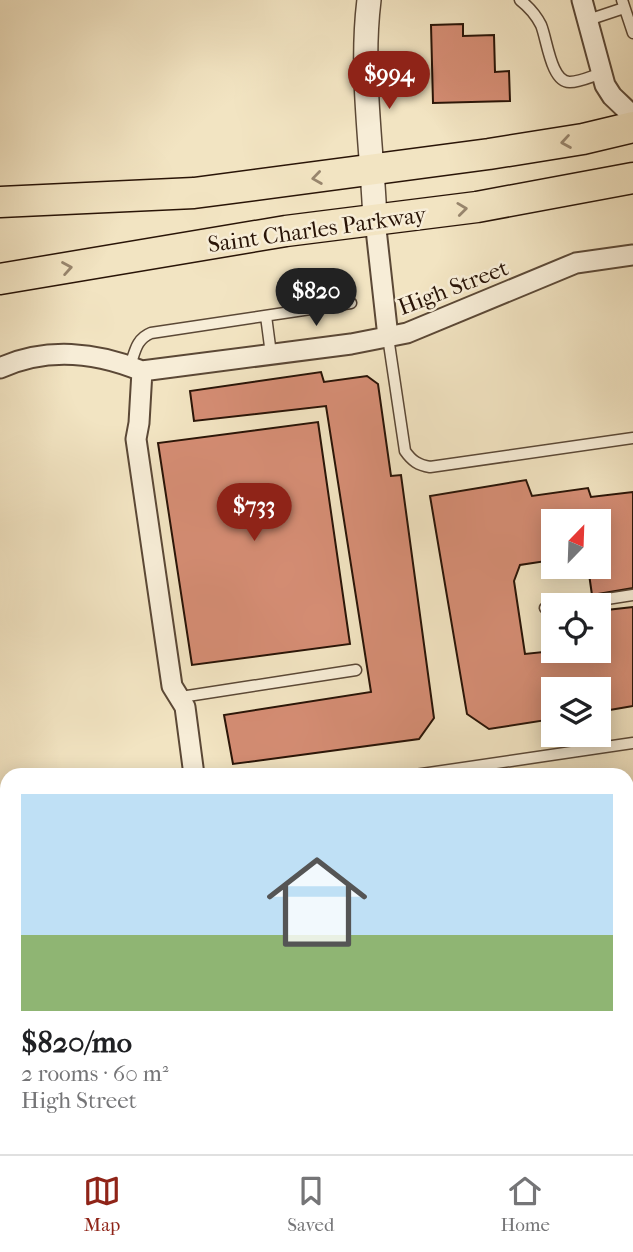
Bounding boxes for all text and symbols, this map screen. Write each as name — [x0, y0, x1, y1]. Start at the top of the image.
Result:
pin: $994 — [348, 52, 430, 111]
text: $994 — [364, 60, 414, 87]
one-way arrow — [560, 134, 572, 149]
one-way arrow — [311, 170, 323, 185]
street label: Saint Charles Parkway — [206, 201, 429, 258]
one-way arrow — [456, 202, 468, 217]
street label: High Street — [394, 254, 512, 321]
one-way arrow — [61, 261, 73, 276]
pin: $820 — [275, 268, 357, 328]
text: $820 — [292, 277, 340, 304]
pin: $733 — [213, 484, 295, 543]
text: $733 — [233, 492, 275, 519]
north arrow — [541, 509, 611, 579]
map controls — [541, 509, 611, 747]
button: locate — [541, 593, 611, 663]
button: layers — [541, 677, 611, 747]
icon: home — [254, 839, 380, 965]
text: $820/mo — [21, 1025, 132, 1060]
text: 2 rooms · 60 m² — [21, 1060, 168, 1087]
text: High Street — [21, 1087, 137, 1114]
tab: Map — [83, 1172, 121, 1236]
tab: Saved — [287, 1172, 334, 1236]
tab: Home — [500, 1172, 550, 1236]

